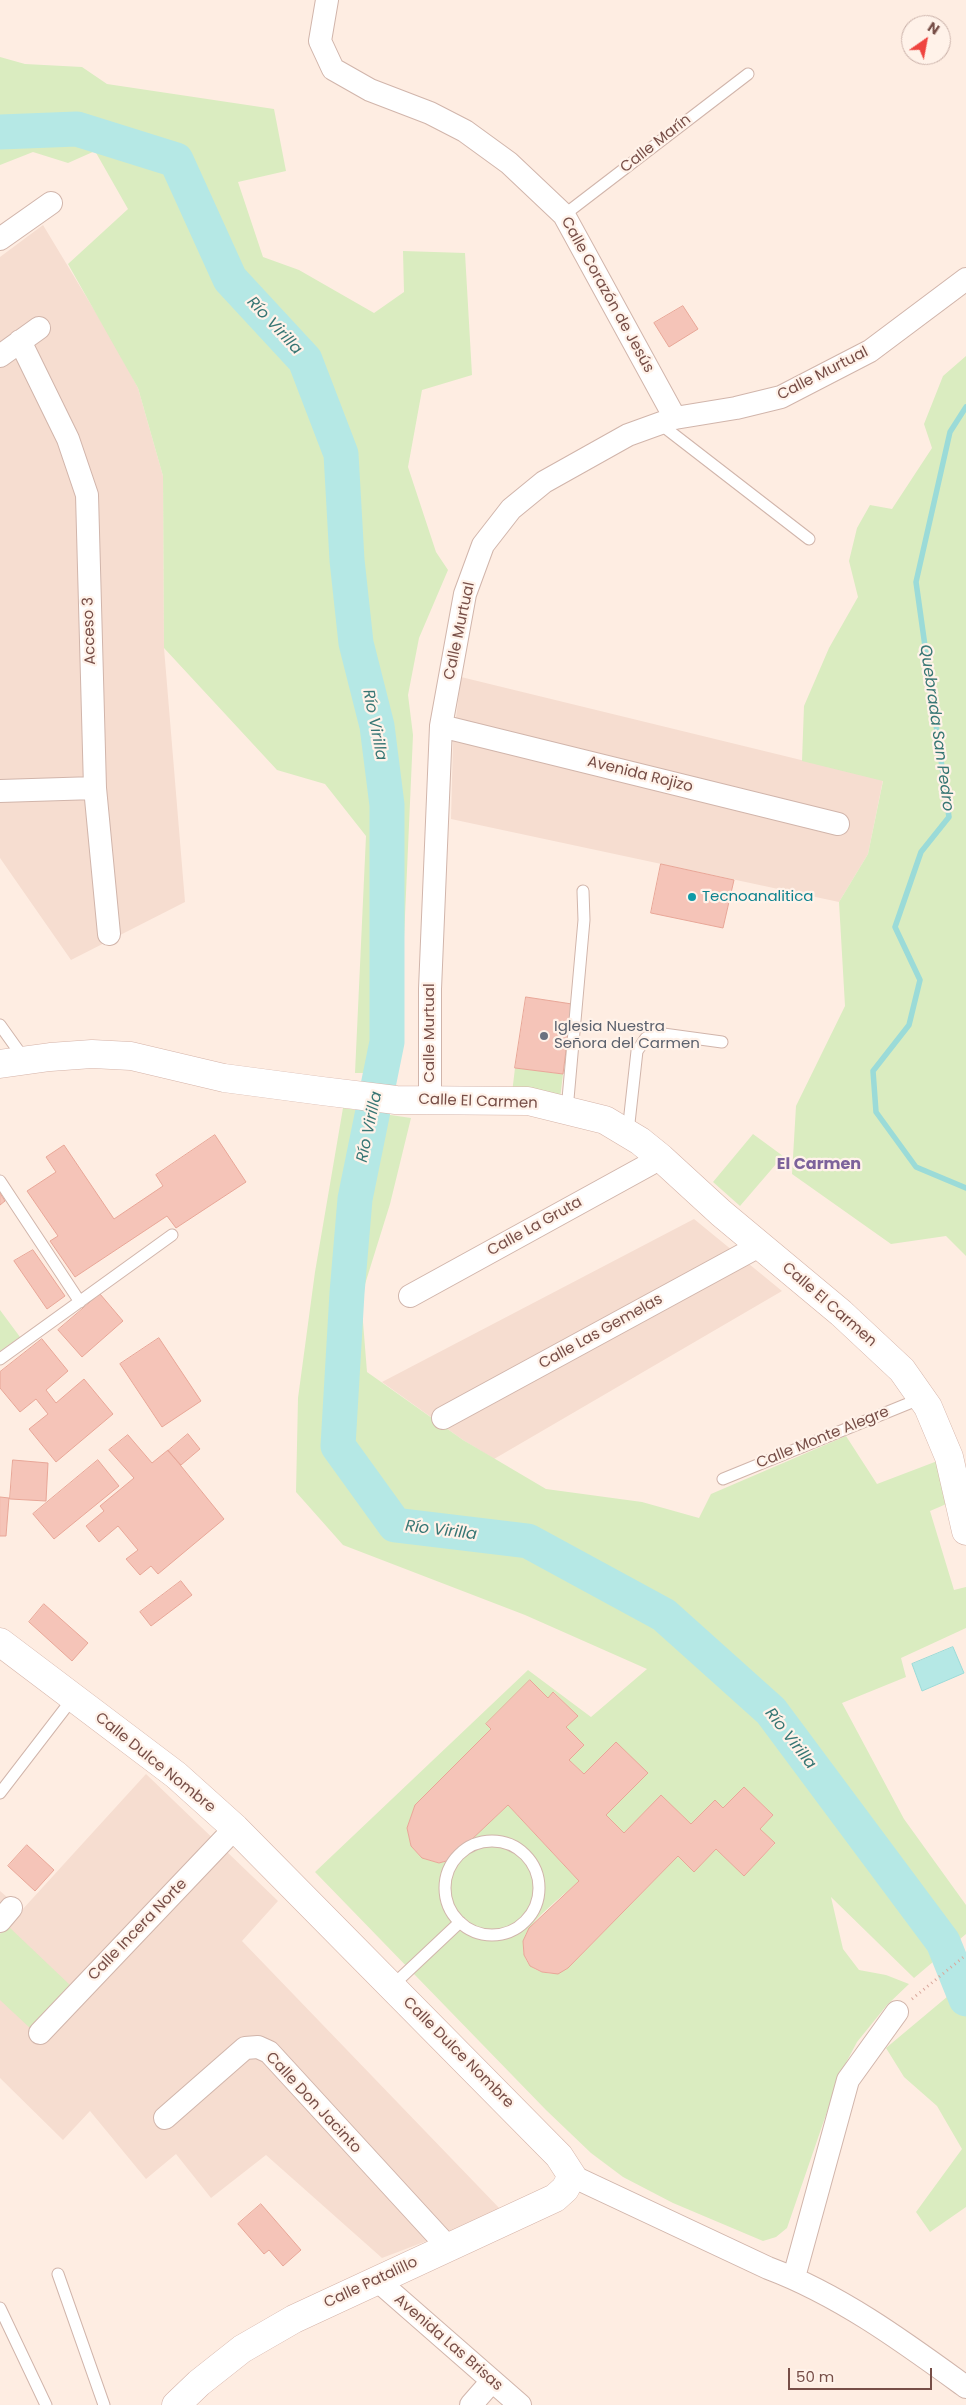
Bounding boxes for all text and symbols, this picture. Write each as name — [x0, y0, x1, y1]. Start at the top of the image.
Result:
north arrow — [901, 15, 951, 65]
text: N — [924, 17, 943, 40]
street label: Calle Marín — [617, 111, 695, 177]
street label: Calle Corazón de Jesús — [557, 214, 657, 376]
water label: Río Virilla — [242, 293, 306, 359]
street label: Calle Murtual — [775, 343, 871, 405]
street label: Calle Murtual — [441, 581, 479, 681]
street label: Acceso 3 — [80, 597, 100, 665]
water label: Quebrada San Pedro — [915, 643, 957, 813]
water label: Río Virilla — [358, 688, 390, 762]
street label: Avenida Rojizo — [585, 753, 695, 797]
place label: Tecnoanalitica — [702, 888, 813, 906]
marker: Tecnoanalitica — [686, 891, 698, 903]
street label: Calle Murtual — [421, 983, 439, 1083]
place label: Iglesia Nuestra Señora del Carmen — [554, 1018, 700, 1053]
marker: Iglesia Nuestra Señora del Carmen — [538, 1030, 550, 1042]
water label: Río Virilla — [353, 1090, 387, 1164]
street label: Calle El Carmen — [418, 1091, 538, 1113]
district label: El Carmen — [777, 1155, 861, 1175]
street label: Calle La Gruta — [485, 1194, 585, 1260]
street label: Calle El Carmen — [778, 1259, 880, 1351]
street label: Calle Las Gemelas — [536, 1291, 666, 1373]
street label: Calle Monte Alegre — [754, 1403, 892, 1473]
water label: Río Virilla — [404, 1517, 478, 1545]
water label: Río Virilla — [760, 1705, 820, 1773]
street label: Calle Dulce Nombre — [91, 1709, 219, 1817]
street label: Calle Incera Norte — [85, 1875, 191, 1985]
street label: Calle Dulce Nombre — [399, 1994, 517, 2112]
street label: Calle Don Jacinto — [261, 2049, 365, 2157]
street label: Calle Patalillo — [321, 2253, 421, 2313]
street label: Avenida Las Brisas — [390, 2291, 506, 2395]
scale bar — [791, 2358, 935, 2390]
text: 50 m — [796, 2366, 834, 2387]

